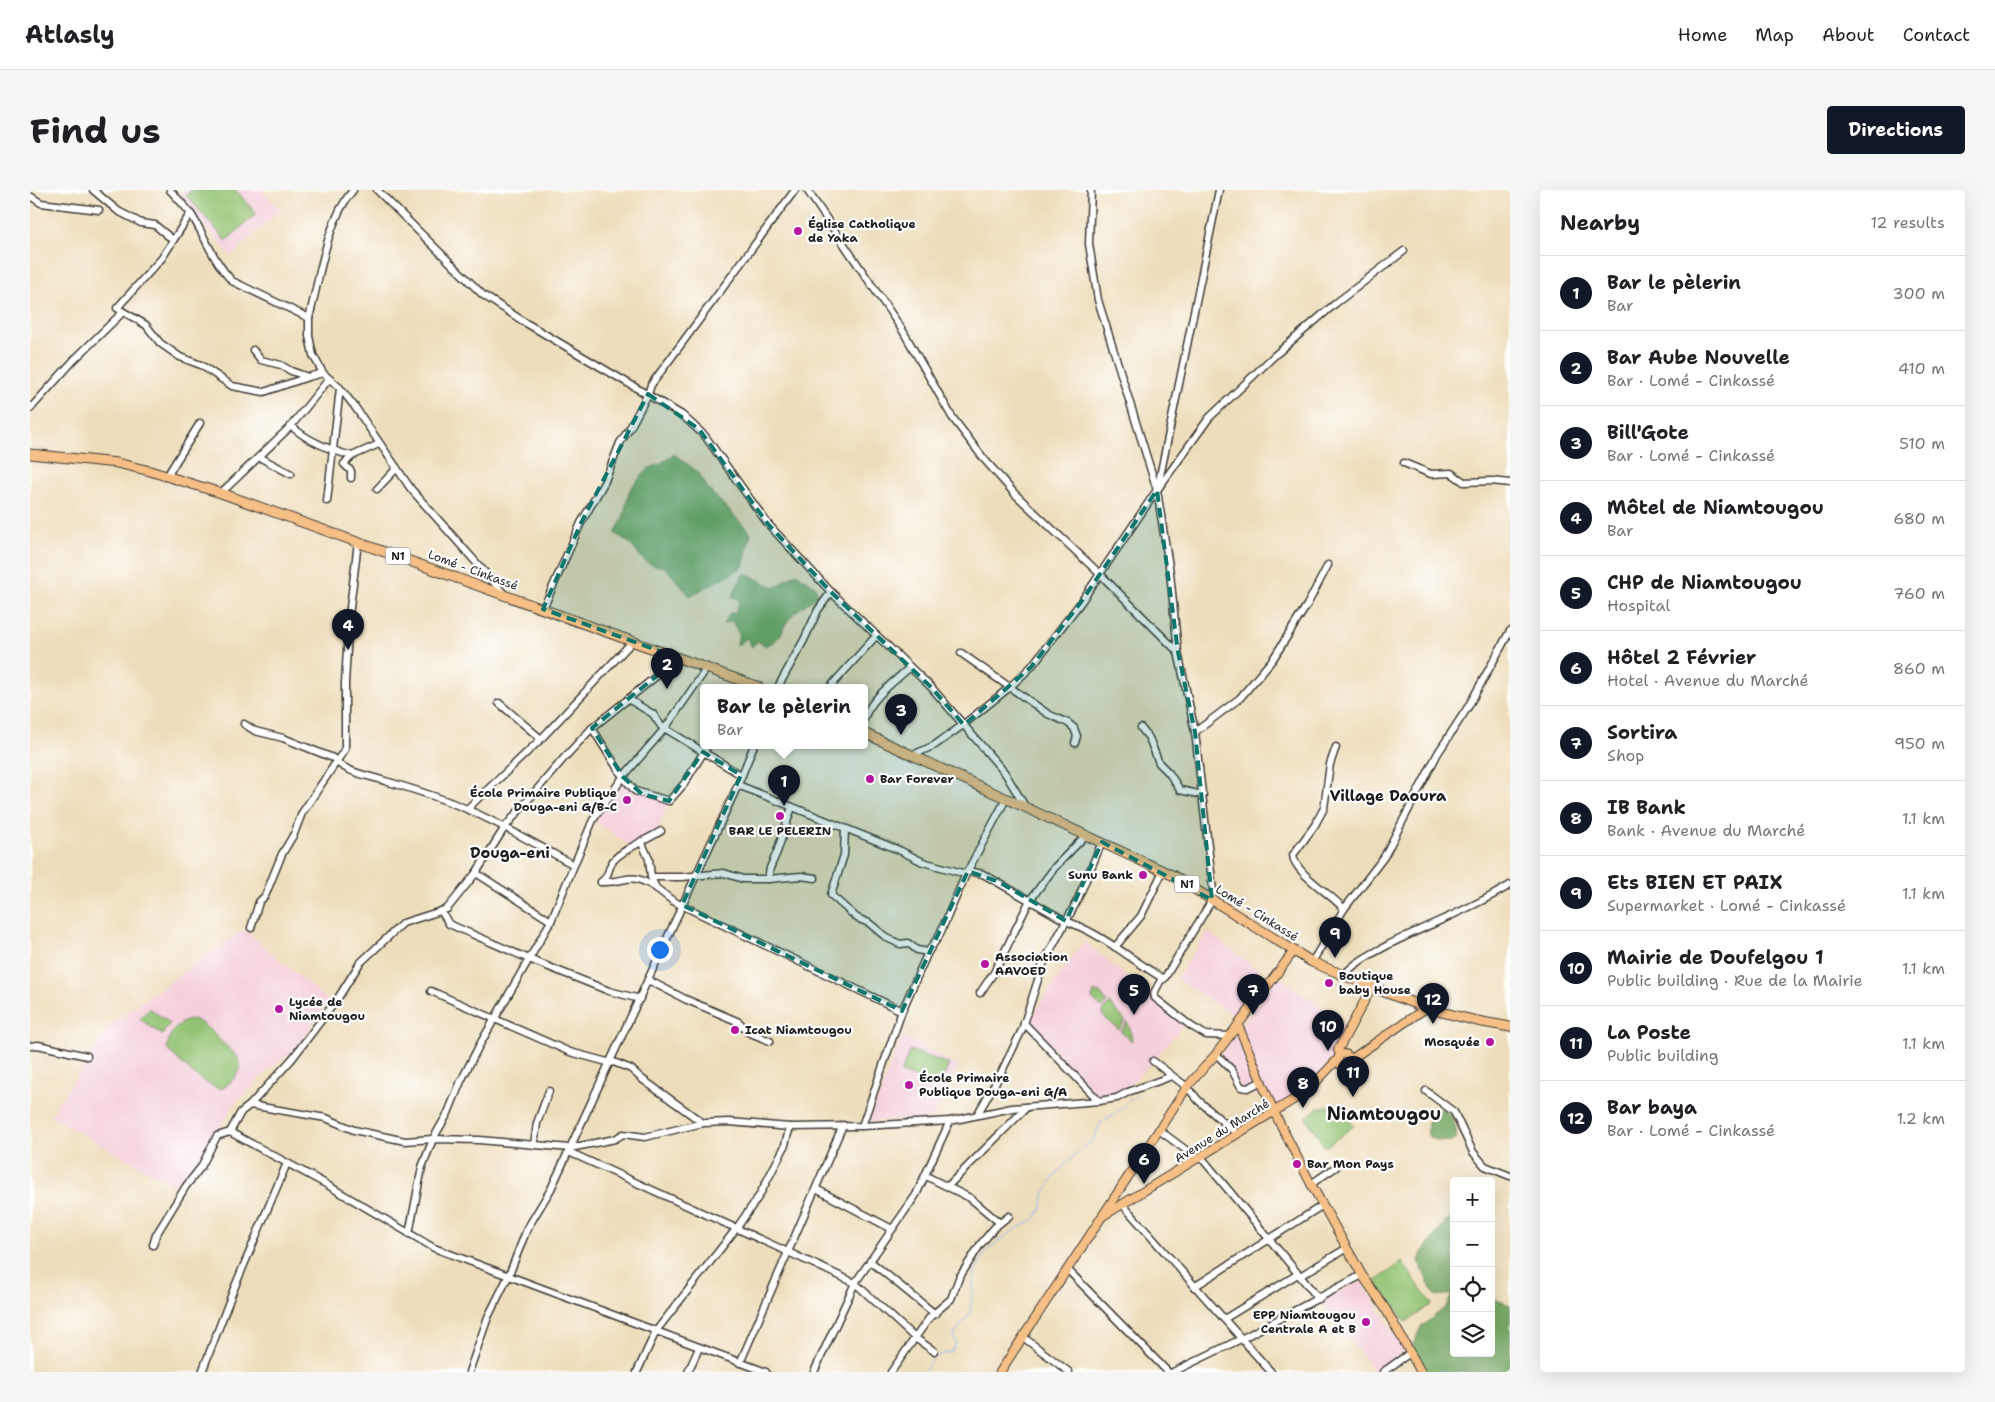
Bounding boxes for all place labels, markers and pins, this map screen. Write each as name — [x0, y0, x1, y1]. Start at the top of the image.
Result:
place label: Église Catholique de Yaka — [808, 216, 916, 246]
marker: Église Catholique de Yaka — [792, 225, 804, 237]
pin: 4 — [332, 609, 364, 650]
pin: 2 — [651, 648, 683, 689]
pin: 3 — [885, 694, 917, 735]
pin: 1 — [768, 765, 800, 806]
place label: Bar Forever — [880, 771, 954, 787]
marker: Bar Forever — [864, 773, 876, 785]
place label: École Primaire Publique Douga-eni G/B-C — [470, 785, 617, 815]
marker: École Primaire Publique Douga-eni G/B-C — [621, 794, 633, 806]
marker: BAR LE PELERIN — [774, 810, 786, 822]
place label: BAR LE PELERIN — [729, 823, 831, 839]
place label: Sunu Bank — [1068, 867, 1133, 883]
marker: Sunu Bank — [1137, 869, 1149, 881]
pin: 9 — [1319, 917, 1351, 958]
place label: Association AAVOED — [995, 949, 1068, 979]
marker: Association AAVOED — [979, 958, 991, 970]
place label: Boutique baby House — [1339, 968, 1411, 998]
pin: 5 — [1118, 974, 1150, 1015]
pin: 7 — [1237, 974, 1269, 1015]
marker: Boutique baby House — [1323, 977, 1335, 989]
pin: 12 — [1417, 983, 1449, 1024]
place label: Lycée de Niamtougou — [289, 994, 365, 1024]
marker: Lycée de Niamtougou — [273, 1003, 285, 1015]
pin: 10 — [1312, 1010, 1344, 1051]
place label: Icat Niamtougou — [745, 1022, 852, 1038]
marker: Icat Niamtougou — [729, 1024, 741, 1036]
place label: Mosquée — [1424, 1034, 1480, 1050]
marker: Mosquée — [1484, 1036, 1496, 1048]
pin: 11 — [1337, 1056, 1369, 1097]
pin: 8 — [1287, 1067, 1319, 1108]
place label: École Primaire Publique Douga-eni G/A — [919, 1070, 1067, 1100]
marker: École Primaire Publique Douga-eni G/A — [903, 1079, 915, 1091]
pin: 6 — [1128, 1143, 1160, 1184]
place label: Bar Mon Pays — [1307, 1156, 1394, 1172]
marker: Bar Mon Pays — [1291, 1158, 1303, 1170]
place label: EPP Niamtougou Centrale A et B — [1253, 1307, 1357, 1337]
marker: EPP Niamtougou Centrale A et B — [1360, 1316, 1372, 1328]

